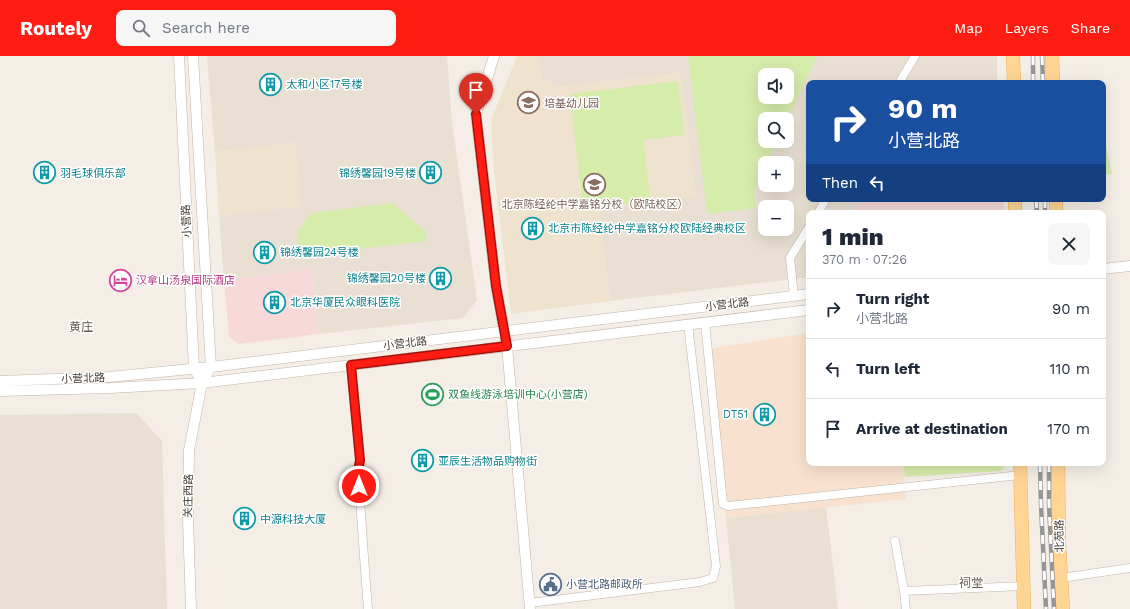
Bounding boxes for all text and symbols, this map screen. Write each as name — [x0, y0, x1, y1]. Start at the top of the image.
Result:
search box — [116, 10, 396, 46]
text: Routely — [20, 17, 92, 40]
icon: search — [130, 17, 152, 39]
text: Search here — [162, 19, 250, 37]
text: Map — [954, 20, 983, 36]
text: Layers — [1005, 20, 1049, 36]
text: Share — [1071, 20, 1110, 36]
map controls — [758, 68, 794, 236]
button: sound — [758, 68, 794, 104]
building icon: 太和小区17号楼 — [257, 71, 283, 97]
pin — [459, 73, 493, 114]
place label: 太和小区17号楼 — [286, 78, 362, 91]
icon: arrive — [465, 79, 487, 101]
school or university icon: 培基幼儿园 — [515, 90, 541, 116]
text: 90 m — [888, 92, 958, 125]
icon: right — [822, 96, 874, 148]
place label: 培基幼儿园 — [544, 97, 599, 110]
button: search — [758, 112, 794, 148]
text: 小营北路 — [888, 130, 960, 151]
button: + — [758, 156, 794, 192]
building icon: 羽毛球俱乐部 — [31, 160, 57, 186]
building icon: 锦绣馨园19号楼 — [418, 160, 444, 186]
place label: 羽毛球俱乐部 — [60, 167, 126, 180]
place label: 锦绣馨园19号楼 — [339, 167, 416, 180]
school or university icon: 北京陈经纶中学嘉铭分校（欧陆校区） — [582, 171, 608, 197]
icon: left — [866, 172, 888, 194]
text: Then — [822, 174, 858, 192]
place label: 北京陈经纶中学嘉铭分校（欧陆校区） — [502, 198, 689, 211]
button: − — [758, 200, 794, 236]
street label: 小营路 — [179, 204, 194, 238]
building icon: 北京市陈经纶中学嘉铭分校欧陆经典校区 — [520, 215, 546, 241]
place label: 北京市陈经纶中学嘉铭分校欧陆经典校区 — [548, 222, 746, 235]
text: 1 min — [822, 223, 884, 251]
button: close — [1048, 223, 1090, 265]
building icon: 锦绣馨园24号楼 — [251, 239, 277, 265]
place label: 锦绣馨园24号楼 — [280, 246, 359, 259]
text: 370 m · 07:26 — [822, 252, 907, 267]
building icon: 锦绣馨园20号楼 — [428, 265, 454, 291]
hotel icon: 汉拿山汤泉国际酒店 — [107, 267, 133, 293]
place label: 锦绣馨园20号楼 — [347, 272, 426, 285]
place label: 汉拿山汤泉国际酒店 — [136, 274, 235, 287]
building icon: 北京华厦民众眼科医院 — [262, 289, 288, 315]
text: Turn right — [856, 290, 929, 308]
street label: 小营北路 — [704, 295, 750, 314]
place label: 北京华厦民众眼科医院 — [290, 296, 400, 309]
icon: right — [822, 298, 844, 320]
text: 90 m — [1052, 300, 1090, 318]
text: 小营北路 — [856, 311, 908, 326]
district label: 黄庄 — [69, 320, 93, 334]
street label: 小营北路 — [382, 334, 428, 353]
icon: left — [822, 358, 844, 380]
text: Turn left — [856, 360, 920, 378]
text: 110 m — [1050, 360, 1090, 378]
street label: 小营北路 — [61, 371, 105, 386]
sports icon: 双鱼线游泳培训中心(小营店) — [420, 381, 446, 407]
place label: 双鱼线游泳培训中心(小营店) — [448, 388, 588, 401]
building icon: DT51 — [751, 401, 777, 427]
place label: DT51 — [723, 408, 748, 421]
icon: arrive — [822, 418, 844, 440]
text: Arrive at destination — [856, 420, 1008, 438]
text: 170 m — [1047, 420, 1090, 438]
building icon: 亚辰生活物品购物街 — [409, 448, 435, 474]
place label: 亚辰生活物品购物街 — [438, 455, 537, 468]
position arrow — [338, 465, 380, 507]
street label: 关庄西路 — [182, 474, 195, 518]
building icon: 中源科技大厦 — [232, 506, 258, 532]
place label: 中源科技大厦 — [260, 513, 326, 526]
street label: 北苑路 — [1053, 519, 1066, 553]
public building icon: 小营北路邮政所 — [537, 571, 563, 597]
district label: 祠堂 — [959, 576, 983, 590]
place label: 小营北路邮政所 — [566, 578, 643, 591]

